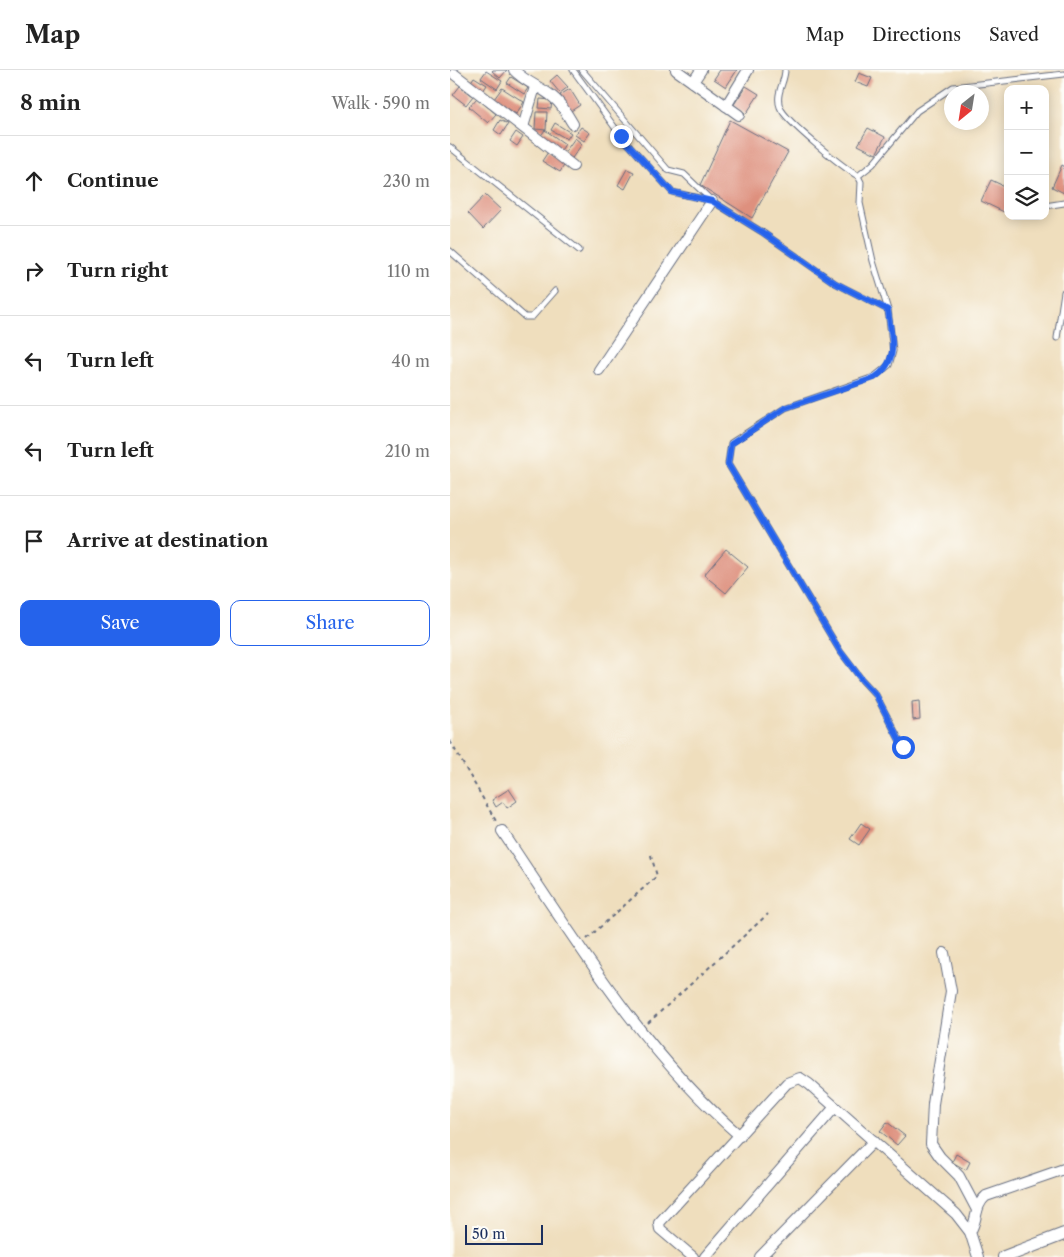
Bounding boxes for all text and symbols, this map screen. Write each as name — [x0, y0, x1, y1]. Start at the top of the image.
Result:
text: Map — [25, 20, 80, 49]
text: Map — [805, 24, 844, 46]
text: Directions — [872, 24, 961, 46]
text: Saved — [989, 24, 1039, 46]
north arrow — [944, 85, 989, 130]
map controls — [1004, 85, 1049, 220]
button: + — [1004, 85, 1049, 130]
text: 8 min — [20, 90, 81, 115]
text: Walk · 590 m — [331, 93, 430, 113]
route end — [610, 125, 633, 148]
button: − — [1004, 130, 1049, 175]
icon: ahead — [20, 167, 48, 195]
text: Continue — [67, 169, 159, 192]
text: 230 m — [383, 171, 430, 191]
button: layers — [1004, 175, 1049, 220]
icon: right — [20, 257, 48, 285]
text: Turn right — [67, 259, 168, 282]
text: 110 m — [387, 261, 430, 281]
icon: left — [20, 347, 48, 375]
text: Turn left — [67, 349, 154, 372]
text: 40 m — [391, 351, 430, 371]
icon: left — [20, 437, 48, 465]
text: Turn left — [67, 439, 154, 462]
text: 210 m — [385, 441, 430, 461]
icon: arrive — [20, 527, 48, 555]
text: Arrive at destination — [67, 529, 268, 552]
button: Save — [20, 600, 220, 646]
button: Share — [230, 600, 430, 646]
route start — [892, 736, 915, 759]
scale bar — [465, 1222, 542, 1245]
text: 50 m — [472, 1225, 505, 1243]

